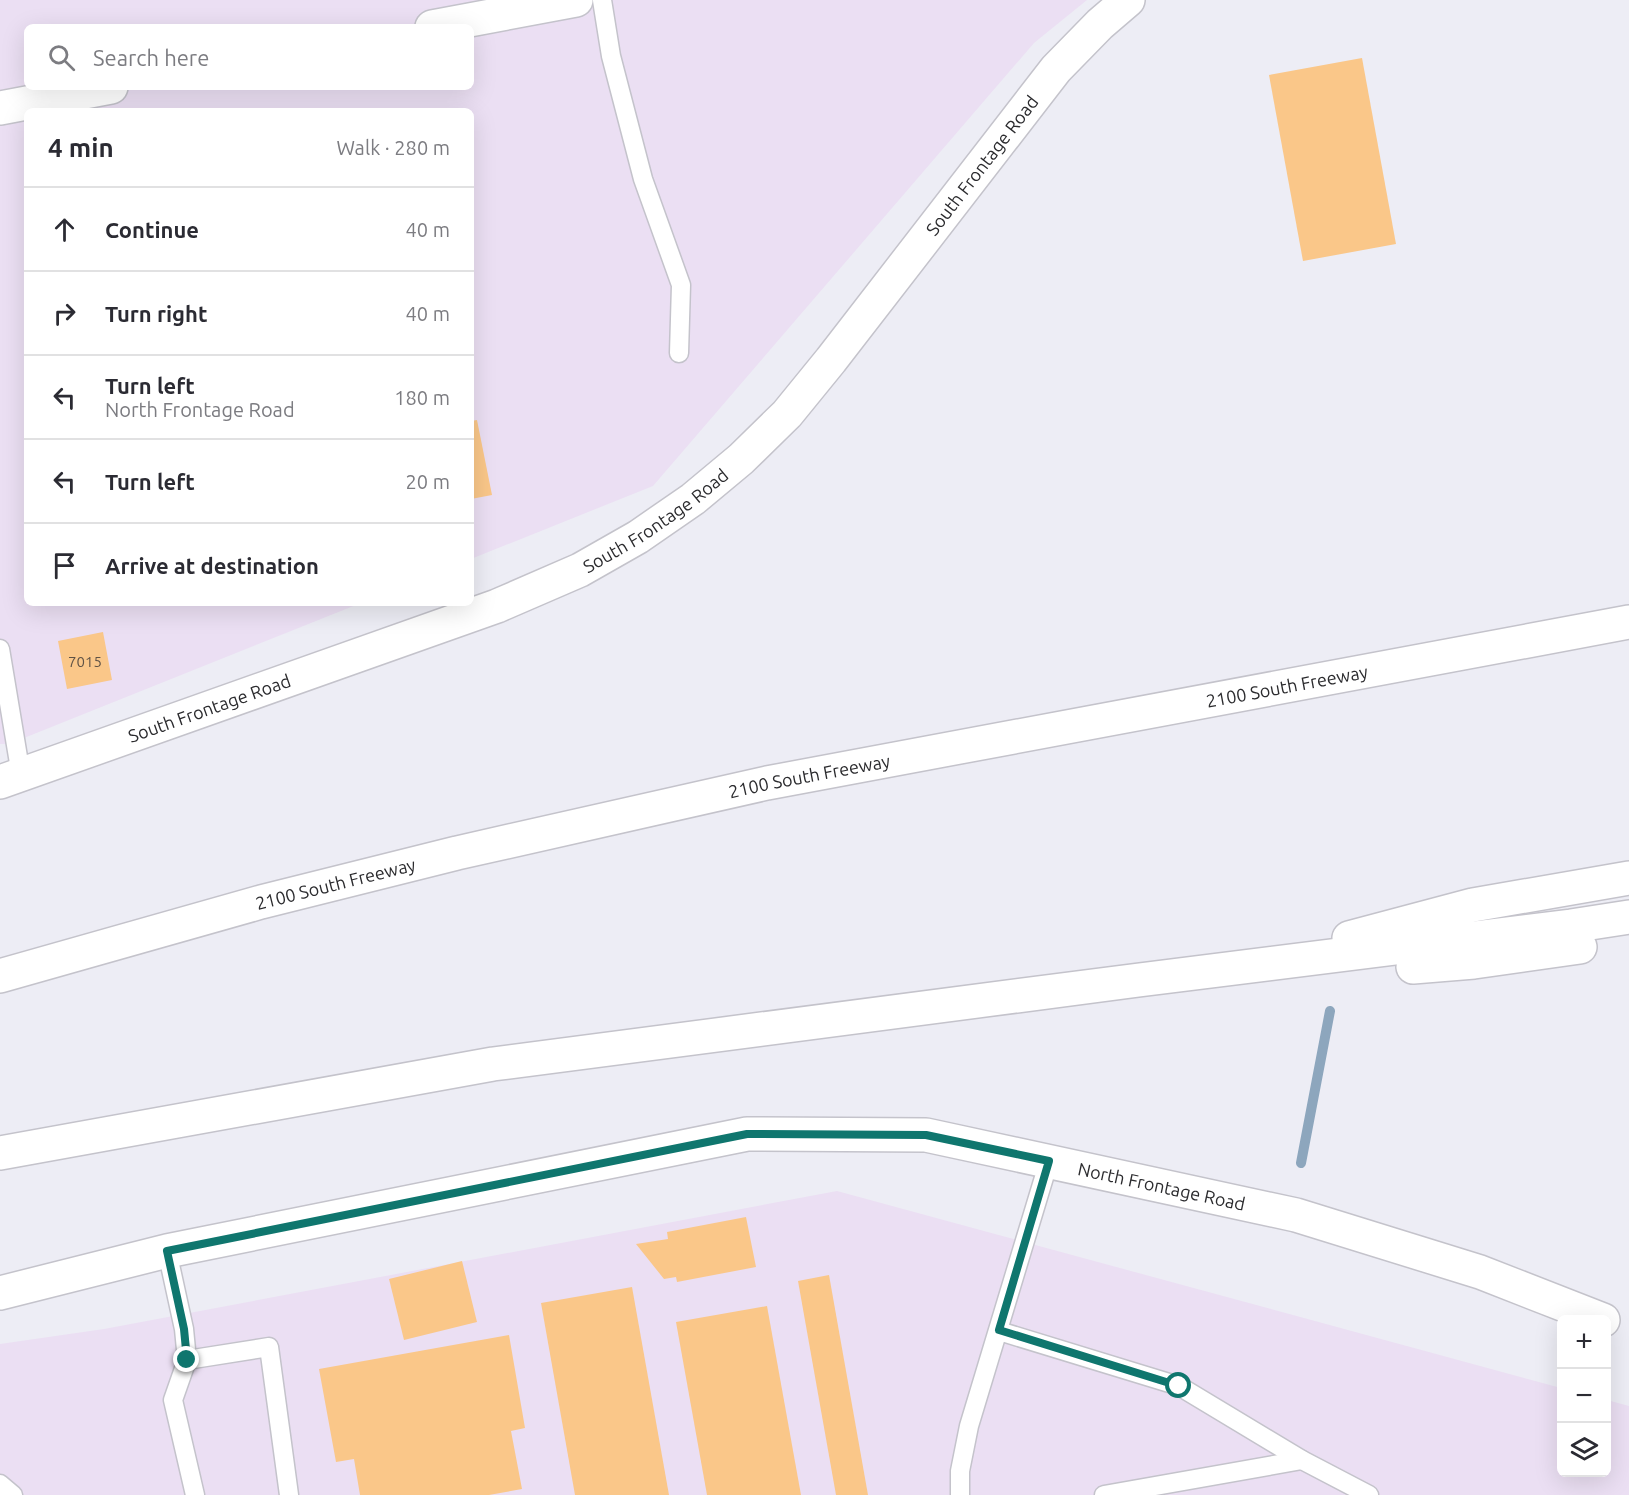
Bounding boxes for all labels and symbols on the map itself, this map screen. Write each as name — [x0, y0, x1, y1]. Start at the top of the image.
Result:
street label: South Frontage Road — [921, 92, 1042, 239]
street label: South Frontage Road — [579, 464, 732, 576]
house number: 7015 — [68, 653, 102, 670]
street label: 2100 South Freeway — [1204, 661, 1370, 711]
street label: South Frontage Road — [125, 670, 293, 746]
street label: 2100 South Freeway — [727, 750, 892, 801]
street label: 2100 South Freeway — [253, 854, 418, 913]
street label: North Frontage Road — [1076, 1158, 1247, 1214]
route end — [173, 1346, 199, 1372]
route start — [1165, 1372, 1191, 1398]

